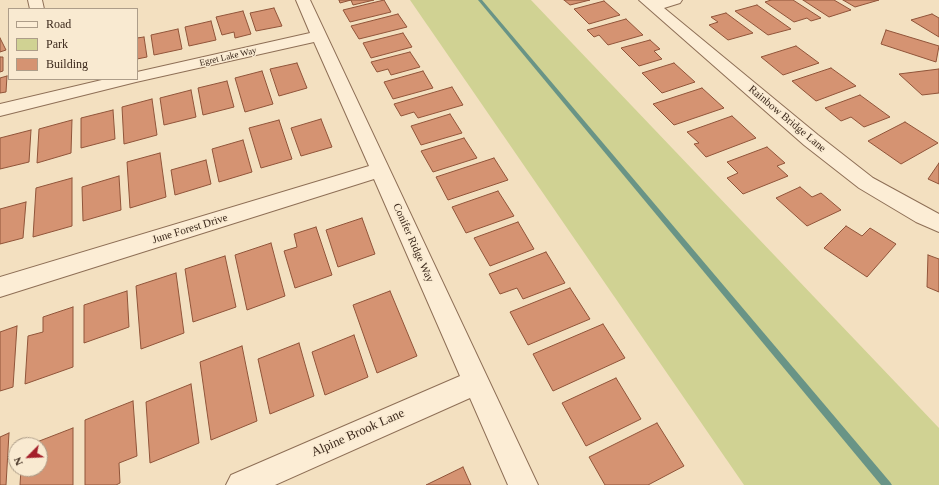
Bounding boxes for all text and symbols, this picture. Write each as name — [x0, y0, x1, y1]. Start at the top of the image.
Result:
legend — [8, 8, 138, 80]
text: Road — [46, 17, 71, 31]
text: Park — [46, 37, 68, 51]
street label: Egret Lake Way — [198, 45, 258, 69]
text: Building — [46, 57, 88, 71]
street label: Rainbow Bridge Lane — [746, 83, 828, 155]
street label: Conifer Ridge Way — [390, 201, 436, 285]
street label: June Forest Drive — [151, 211, 229, 247]
street label: Alpine Brook Lane — [309, 405, 407, 461]
north arrow — [8, 437, 48, 477]
text: N — [11, 455, 25, 468]

